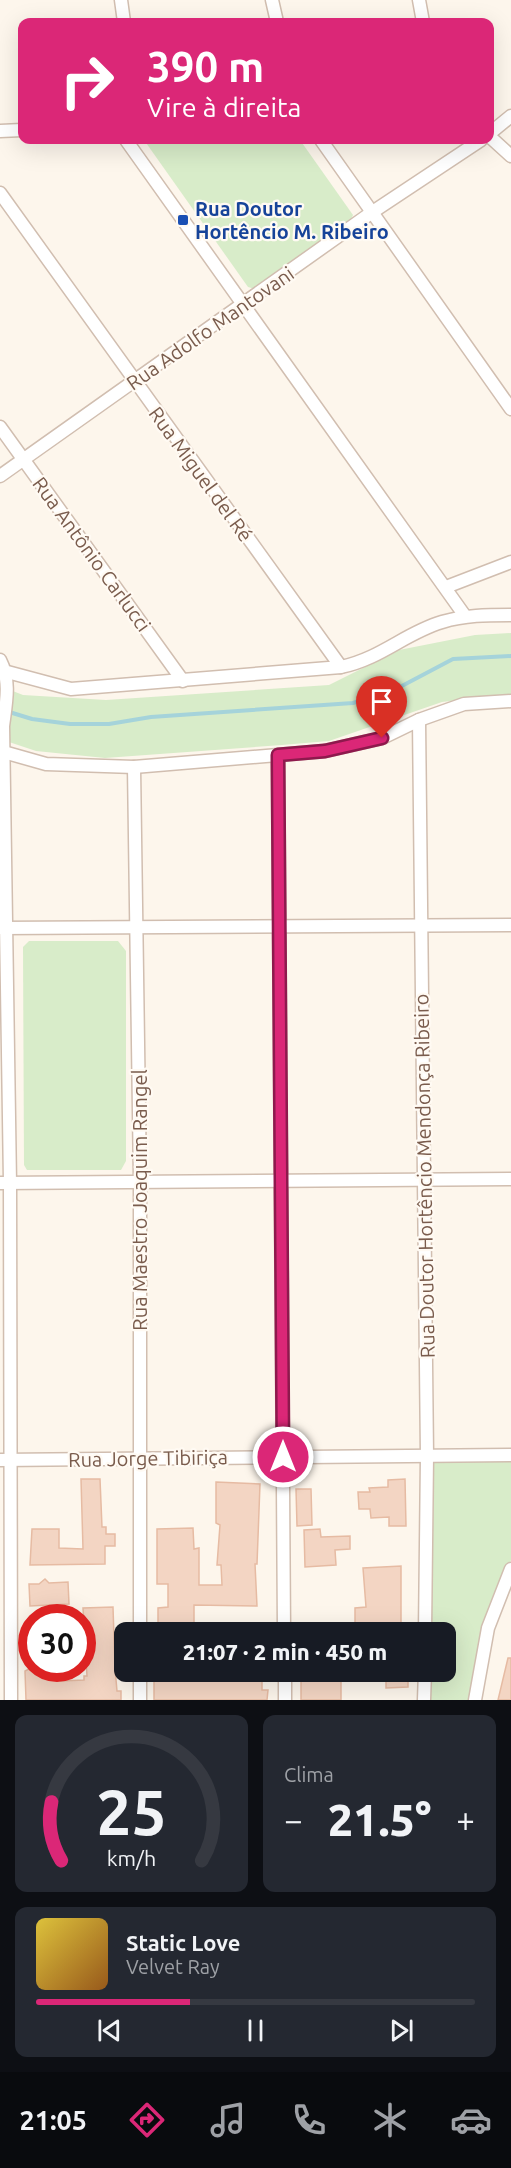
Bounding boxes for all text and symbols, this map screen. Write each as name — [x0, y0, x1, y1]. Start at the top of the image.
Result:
icon: right — [48, 42, 126, 120]
text: 390 m — [147, 43, 264, 90]
text: Vire à direita — [147, 92, 301, 122]
place label: Rua Doutor Hortêncio M. Ribeiro — [195, 197, 389, 243]
marker: Rua Doutor Hortêncio M. Ribeiro — [176, 213, 190, 227]
street label: Rua Adolfo Mantovani — [122, 261, 298, 395]
street label: Rua Miguel del Ré — [144, 402, 258, 546]
street label: Rua Antônio Carlucci — [28, 472, 156, 636]
pin — [356, 676, 407, 738]
icon: arrive — [365, 685, 398, 718]
street label: Rua Doutor Hortêncio Mendonça Ribeiro — [409, 994, 439, 1358]
street label: Rua Maestro Joaquim Rangel — [128, 1069, 151, 1331]
position arrow — [251, 1425, 315, 1489]
street label: Rua Jorge Tibiriça — [68, 1445, 228, 1471]
speed limit sign: 30 — [18, 1604, 96, 1682]
text: 21:07 · 2 min · 450 m — [183, 1639, 387, 1664]
text: Clima — [284, 1763, 334, 1786]
text: 25 — [96, 1777, 167, 1847]
text: 21.5° — [328, 1794, 431, 1845]
text: − — [284, 1801, 303, 1838]
text: + — [456, 1801, 475, 1838]
text: km/h — [107, 1846, 156, 1870]
text: Static Love — [126, 1930, 241, 1955]
text: Velvet Ray — [126, 1955, 220, 1978]
icon: previous — [93, 2014, 126, 2047]
icon: pause — [239, 2014, 272, 2047]
icon: next — [385, 2014, 418, 2047]
icon: directions — [126, 2099, 168, 2141]
icon: music — [207, 2099, 249, 2141]
icon: phone — [288, 2099, 330, 2141]
icon: climate — [369, 2099, 411, 2141]
icon: car — [450, 2099, 492, 2141]
text: 21:05 — [19, 2105, 87, 2135]

